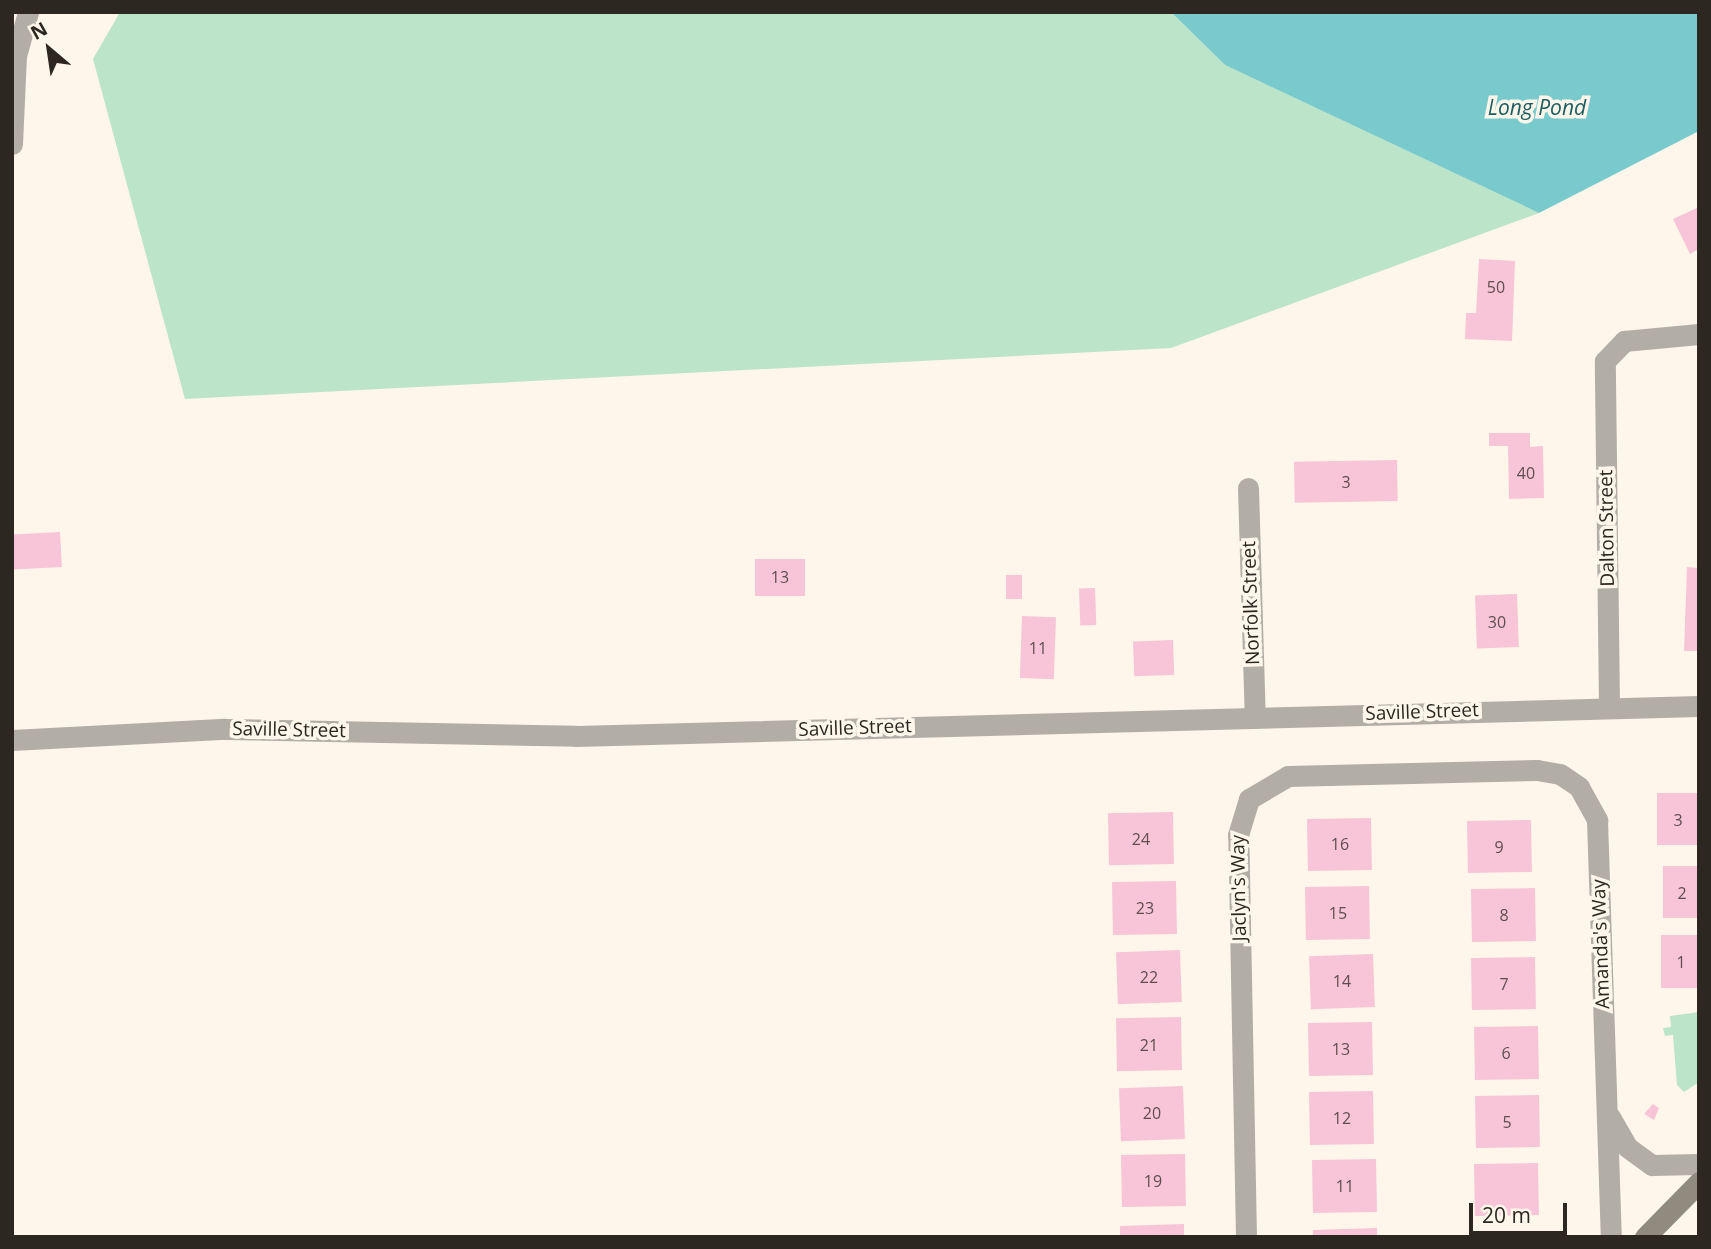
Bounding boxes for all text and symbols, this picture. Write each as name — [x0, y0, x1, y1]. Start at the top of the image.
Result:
north arrow — [14, 14, 84, 84]
text: N — [26, 16, 52, 46]
water label: Long Pond — [1488, 94, 1586, 120]
house number: 50 — [1487, 277, 1505, 297]
house number: 40 — [1517, 463, 1535, 483]
street label: Dalton Street — [1595, 469, 1619, 587]
house number: 3 — [1341, 472, 1351, 492]
street label: Norfolk Street — [1237, 541, 1265, 665]
house number: 13 — [771, 567, 789, 587]
house number: 30 — [1488, 612, 1506, 632]
house number: 11 — [1029, 638, 1047, 658]
street label: Saville Street — [1365, 699, 1479, 725]
street label: Saville Street — [798, 715, 912, 741]
street label: Saville Street — [232, 718, 346, 742]
house number: 3 — [1673, 810, 1683, 830]
house number: 24 — [1132, 829, 1150, 849]
house number: 16 — [1331, 834, 1349, 854]
street label: Jaclyn's Way — [1227, 835, 1251, 941]
house number: 9 — [1494, 837, 1504, 857]
street label: Amanda's Way — [1587, 879, 1615, 1009]
house number: 2 — [1677, 883, 1687, 903]
house number: 23 — [1136, 898, 1154, 918]
house number: 15 — [1329, 903, 1347, 923]
house number: 8 — [1499, 905, 1509, 925]
house number: 1 — [1676, 952, 1686, 972]
house number: 22 — [1140, 967, 1158, 987]
house number: 14 — [1333, 971, 1351, 991]
house number: 7 — [1499, 974, 1509, 994]
house number: 21 — [1140, 1035, 1158, 1055]
house number: 13 — [1332, 1039, 1350, 1059]
house number: 6 — [1501, 1043, 1511, 1063]
house number: 20 — [1143, 1103, 1161, 1123]
house number: 12 — [1333, 1108, 1351, 1128]
house number: 5 — [1502, 1112, 1512, 1132]
house number: 19 — [1144, 1171, 1162, 1191]
house number: 11 — [1336, 1176, 1354, 1196]
scale bar — [1473, 1190, 1571, 1234]
text: 20 m — [1482, 1201, 1531, 1229]

